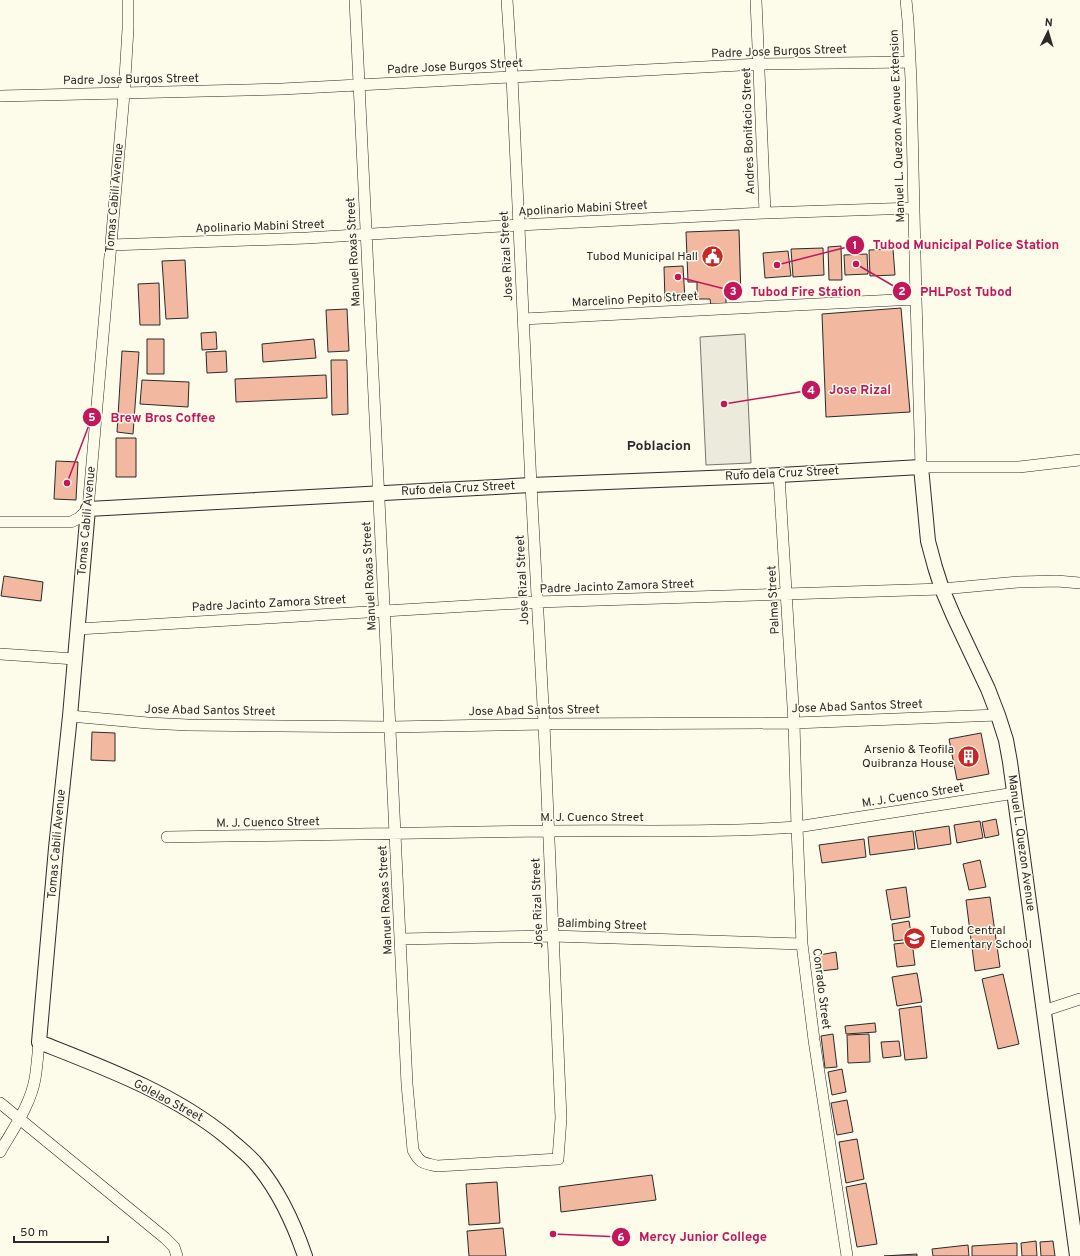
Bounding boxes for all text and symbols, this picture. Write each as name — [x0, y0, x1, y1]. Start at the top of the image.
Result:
north arrow — [1028, 12, 1068, 52]
text: N — [1044, 16, 1053, 30]
street label: Manuel L. Quezon Avenue Extension — [887, 29, 909, 223]
street label: Padre Jose Burgos Street — [711, 42, 847, 62]
street label: Padre Jose Burgos Street — [387, 55, 523, 79]
street label: Andres Bonifacio Street — [739, 67, 759, 195]
street label: Padre Jose Burgos Street — [63, 71, 199, 89]
street label: Tomas Cabili Avenue — [102, 142, 128, 254]
street label: Manuel Roxas Street — [343, 197, 365, 307]
street label: Apolinario Mabini Street — [518, 198, 648, 220]
street label: Jose Rizal Street — [497, 210, 517, 302]
street label: Apolinario Mabini Street — [195, 217, 325, 237]
callout: Tubod Municipal Police Station — [845, 232, 1068, 257]
text: 1 — [853, 238, 857, 254]
text: Tubod Municipal Police Station — [873, 238, 1059, 254]
public building icon: Tubod Municipal Hall — [700, 244, 726, 270]
place label: Tubod Municipal Hall — [586, 249, 698, 265]
callout: Tubod Fire Station — [723, 279, 870, 304]
callout: PHLPost Tubod — [892, 279, 1020, 304]
text: 3 — [729, 284, 737, 300]
text: 2 — [898, 284, 906, 300]
text: Tubod Fire Station — [751, 285, 861, 301]
text: PHLPost Tubod — [920, 285, 1012, 301]
street label: Marcelino Pepito Street — [572, 289, 698, 311]
callout: Jose Rizal — [801, 377, 899, 402]
text: 4 — [807, 383, 815, 399]
text: Jose Rizal — [829, 383, 891, 399]
callout: Brew Bros Coffee — [82, 405, 223, 430]
text: 5 — [88, 410, 96, 426]
text: Brew Bros Coffee — [110, 411, 216, 427]
district label: Poblacion — [627, 438, 691, 455]
street label: Rufo dela Cruz Street — [725, 463, 839, 485]
street label: Tomas Cabili Avenue — [74, 465, 100, 577]
street label: Rufo dela Cruz Street — [401, 478, 515, 500]
street label: Manuel Roxas Street — [359, 521, 381, 631]
street label: Jose Rizal Street — [513, 534, 533, 626]
street label: Palma Street — [764, 565, 784, 635]
street label: Padre Jacinto Zamora Street — [539, 576, 695, 598]
street label: Padre Jacinto Zamora Street — [191, 592, 347, 616]
street label: Jose Abad Santos Street — [791, 697, 923, 717]
street label: Jose Abad Santos Street — [144, 702, 276, 720]
street label: Jose Abad Santos Street — [468, 702, 600, 720]
place label: Arsenio & Teofila Quibranza House — [862, 742, 954, 772]
building icon: Arsenio & Teofila Quibranza House — [956, 744, 982, 770]
street label: Manuel L. Quezon Avenue — [1004, 774, 1038, 912]
street label: M. J. Cuenco Street — [861, 780, 965, 812]
street label: Tomas Cabili Avenue — [44, 788, 70, 900]
street label: M. J. Cuenco Street — [540, 810, 644, 826]
street label: M. J. Cuenco Street — [216, 814, 320, 832]
street label: Manuel Roxas Street — [375, 845, 397, 955]
street label: Jose Rizal Street — [528, 858, 548, 948]
street label: Balimbing Street — [557, 915, 647, 935]
place label: Tubod Central Elementary School — [930, 923, 1032, 953]
school or university icon: Tubod Central Elementary School — [902, 925, 928, 951]
street label: Conrado Street — [808, 948, 834, 1030]
street label: Golelao Street — [130, 1076, 206, 1126]
scale bar — [14, 1218, 108, 1244]
callout: Mercy Junior College — [611, 1224, 775, 1249]
text: 50 m — [20, 1225, 48, 1241]
text: 6 — [617, 1230, 625, 1246]
text: Mercy Junior College — [639, 1230, 767, 1246]

